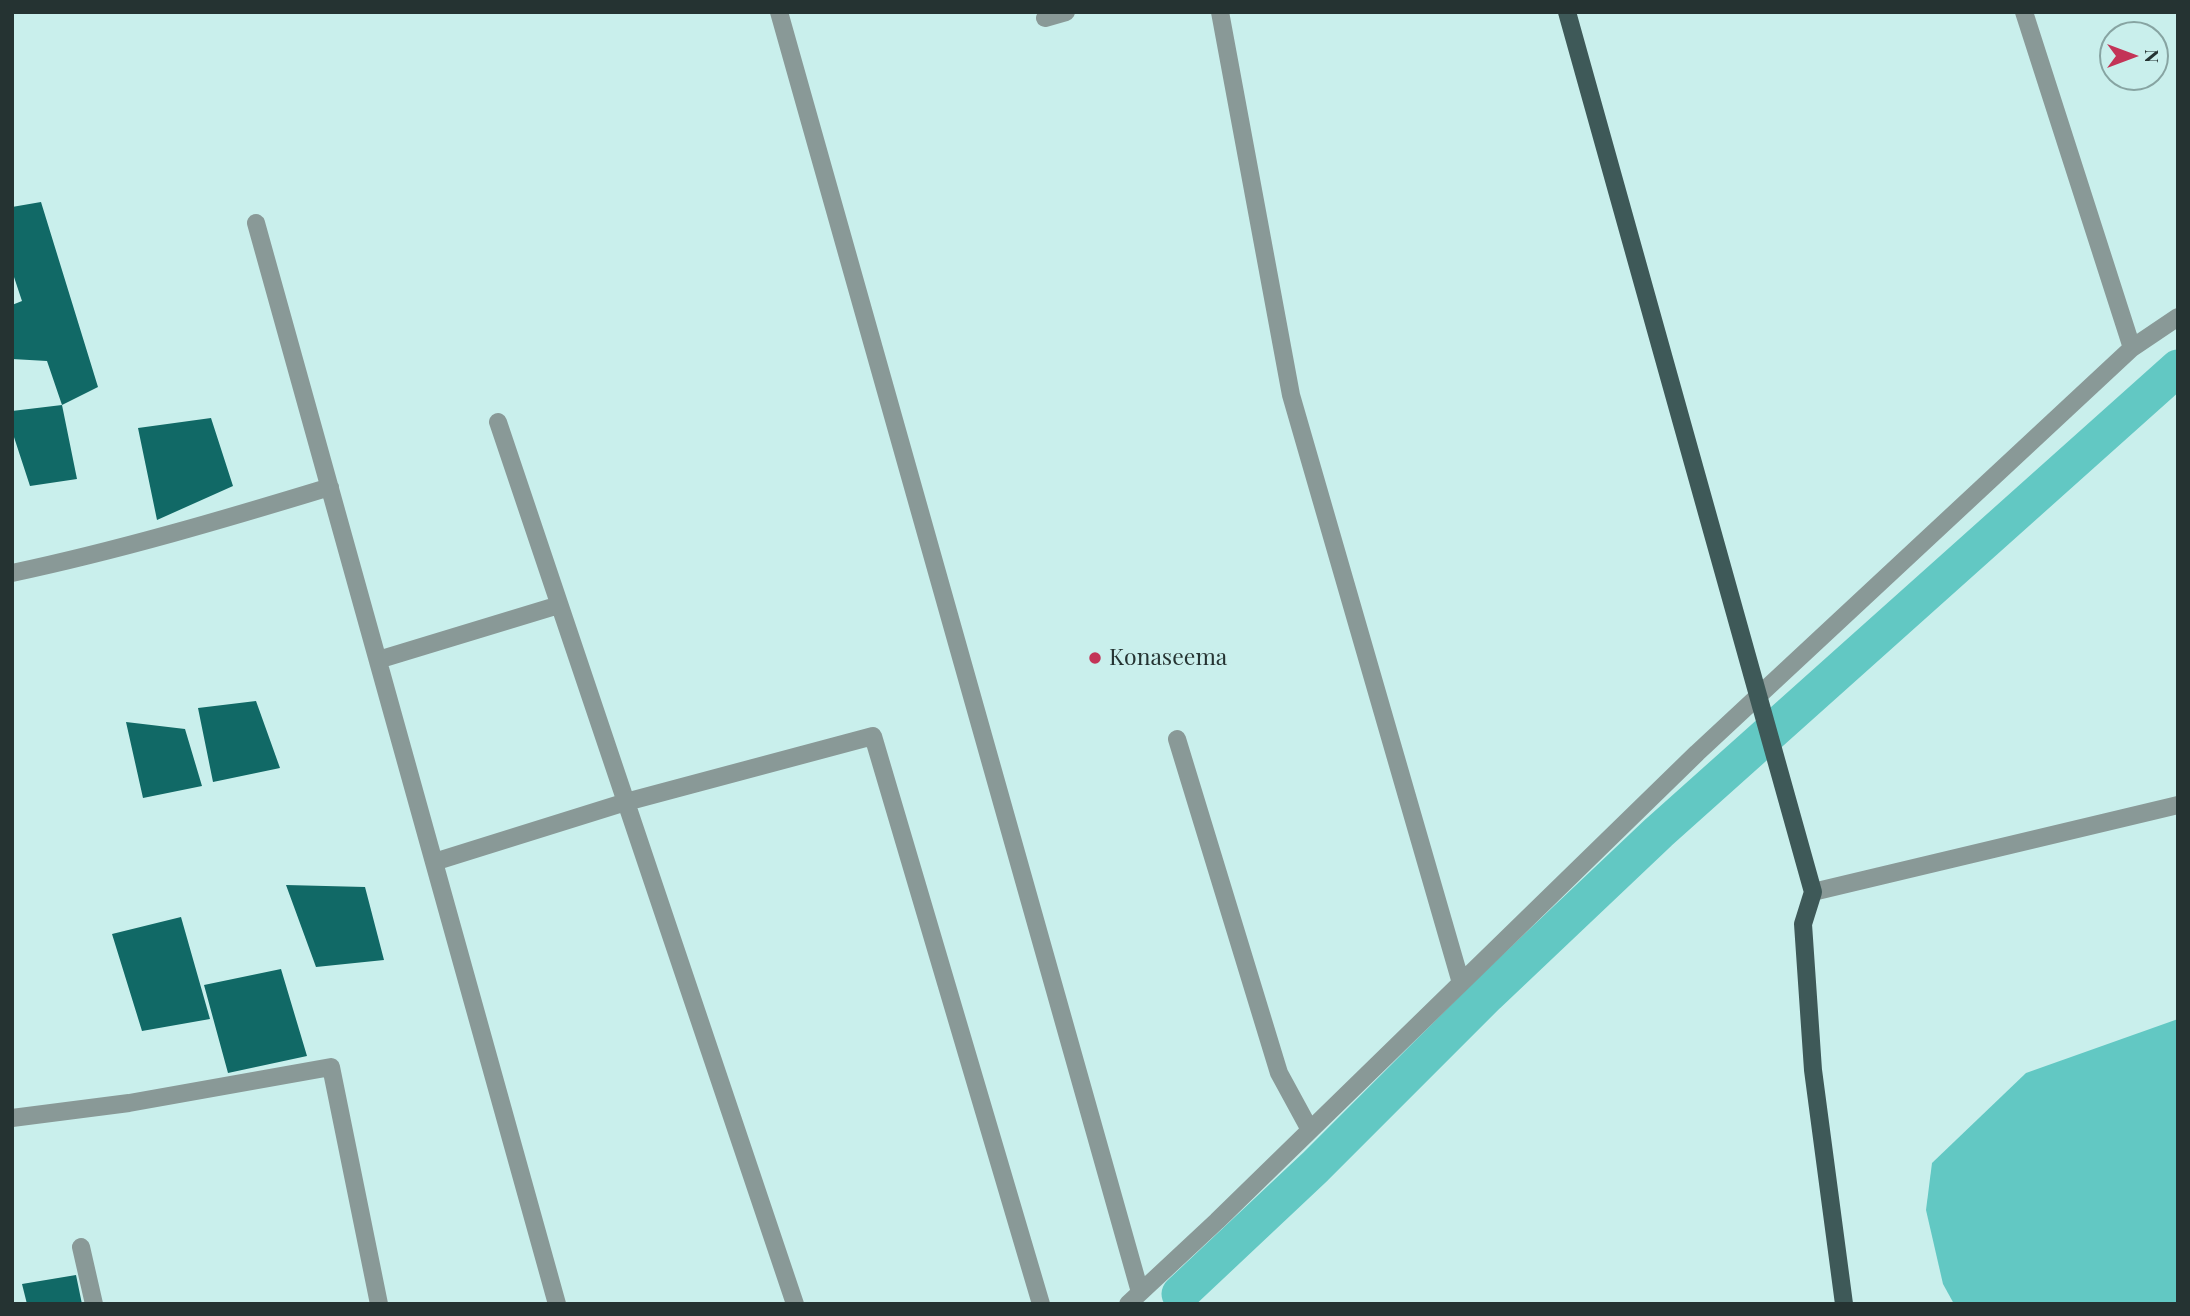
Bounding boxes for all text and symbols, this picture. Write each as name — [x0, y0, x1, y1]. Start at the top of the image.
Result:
north arrow — [2099, 21, 2169, 91]
text: N — [2140, 49, 2166, 63]
place label: Konaseema — [1109, 644, 1227, 672]
marker: Konaseema — [1087, 650, 1103, 666]

